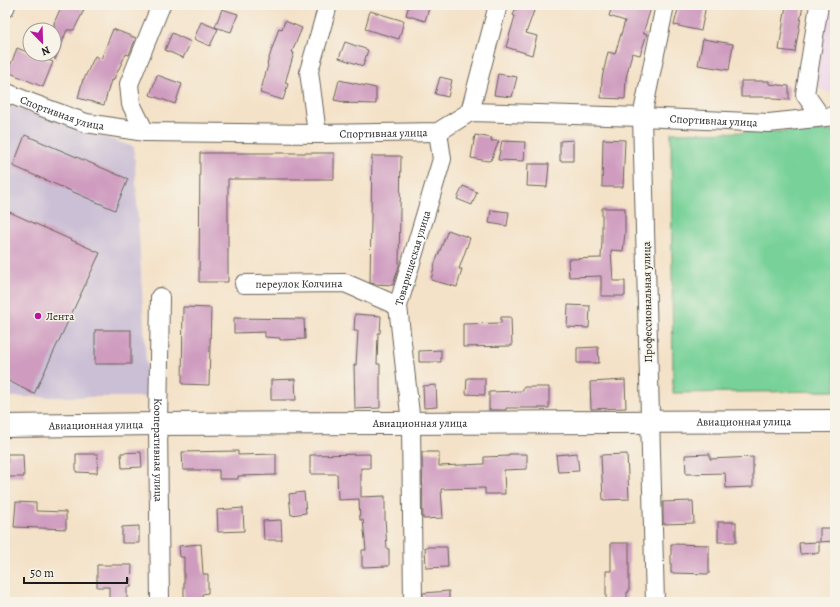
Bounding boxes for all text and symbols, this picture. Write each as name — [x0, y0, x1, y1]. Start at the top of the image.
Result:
north arrow — [22, 22, 62, 62]
text: N — [39, 42, 52, 59]
street label: Спортивная улица — [18, 92, 106, 134]
street label: Спортивная улица — [669, 111, 759, 130]
street label: Спортивная улица — [339, 125, 429, 142]
street label: Товарищеская улица — [392, 208, 434, 307]
street label: Профессиональная улица — [639, 240, 656, 363]
street label: переулок Колчина — [255, 276, 344, 292]
place label: Лента — [46, 309, 75, 324]
marker: Лента — [33, 311, 43, 321]
street label: Кооперативная улица — [150, 398, 166, 503]
street label: Авиационная улица — [696, 414, 792, 430]
street label: Авиационная улица — [372, 416, 468, 431]
street label: Авиационная улица — [48, 417, 144, 433]
scale bar — [24, 559, 127, 585]
text: 50 m — [30, 565, 54, 581]

